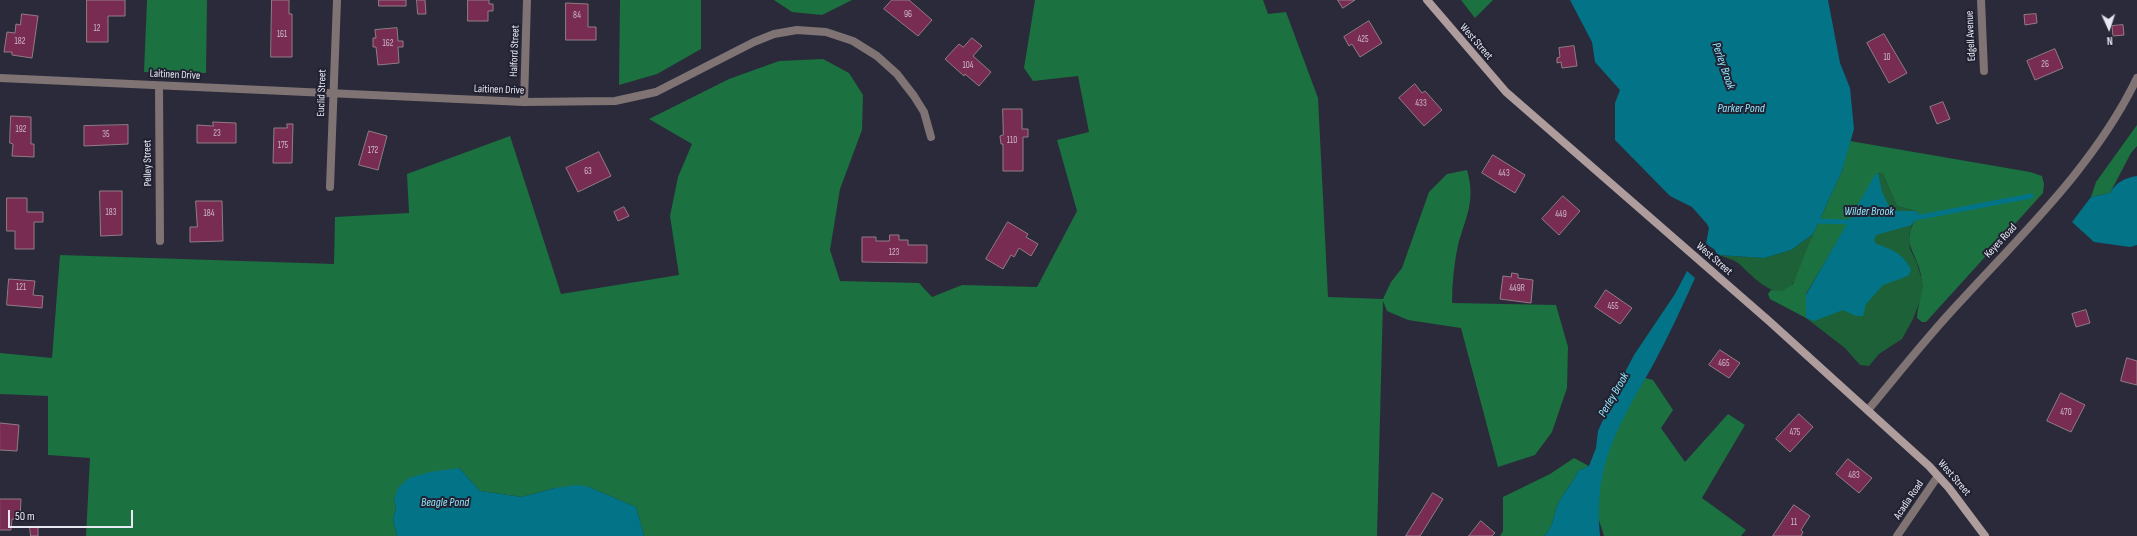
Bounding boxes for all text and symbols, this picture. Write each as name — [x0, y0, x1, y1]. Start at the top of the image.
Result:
north arrow — [2089, 8, 2129, 48]
house number: 96 — [904, 10, 912, 20]
street label: Edgell Avenue — [1963, 10, 1979, 62]
house number: 84 — [573, 11, 581, 21]
street label: West Street — [1457, 21, 1495, 63]
house number: 12 — [94, 24, 100, 34]
street label: Halford Street — [507, 25, 523, 77]
house number: 161 — [277, 30, 287, 40]
text: N — [2106, 34, 2113, 47]
house number: 425 — [1357, 35, 1369, 45]
house number: 182 — [15, 37, 25, 47]
house number: 162 — [383, 39, 393, 49]
water label: Perley Brook — [1708, 41, 1738, 91]
house number: 10 — [1883, 53, 1891, 63]
house number: 26 — [2041, 60, 2049, 70]
house number: 104 — [963, 61, 973, 71]
street label: Laitinen Drive — [149, 67, 201, 83]
street label: Euclid Street — [315, 69, 329, 117]
street label: Laitinen Drive — [474, 83, 524, 97]
house number: 433 — [1415, 99, 1427, 109]
water label: Parker Pond — [1717, 102, 1765, 116]
house number: 192 — [16, 125, 26, 135]
house number: 23 — [213, 129, 221, 139]
house number: 35 — [102, 130, 110, 140]
house number: 110 — [1007, 136, 1017, 146]
street label: Pelley Street — [141, 140, 155, 186]
house number: 175 — [278, 141, 288, 151]
house number: 172 — [368, 146, 378, 156]
house number: 63 — [584, 167, 592, 177]
house number: 443 — [1498, 169, 1510, 179]
water label: Wilder Brook — [1844, 205, 1894, 219]
house number: 183 — [106, 208, 116, 218]
house number: 184 — [203, 209, 215, 219]
house number: 449 — [1555, 210, 1567, 220]
street label: Keyes Road — [1982, 221, 2020, 261]
street label: West Street — [1693, 240, 1735, 278]
house number: 123 — [889, 248, 899, 258]
house number: 121 — [16, 283, 26, 293]
house number: 449R — [1509, 284, 1525, 294]
house number: 455 — [1607, 302, 1619, 312]
house number: 465 — [1718, 359, 1730, 369]
water label: Perley Brook — [1596, 370, 1632, 420]
house number: 470 — [2060, 408, 2072, 418]
house number: 475 — [1790, 428, 1800, 438]
street label: West Street — [1935, 457, 1973, 499]
house number: 483 — [1848, 471, 1860, 481]
street label: Acadia Road — [1891, 478, 1927, 522]
water label: Beagle Pond — [421, 496, 469, 510]
scale bar — [10, 502, 135, 528]
text: 50 m — [15, 509, 35, 524]
house number: 11 — [1791, 518, 1797, 528]

